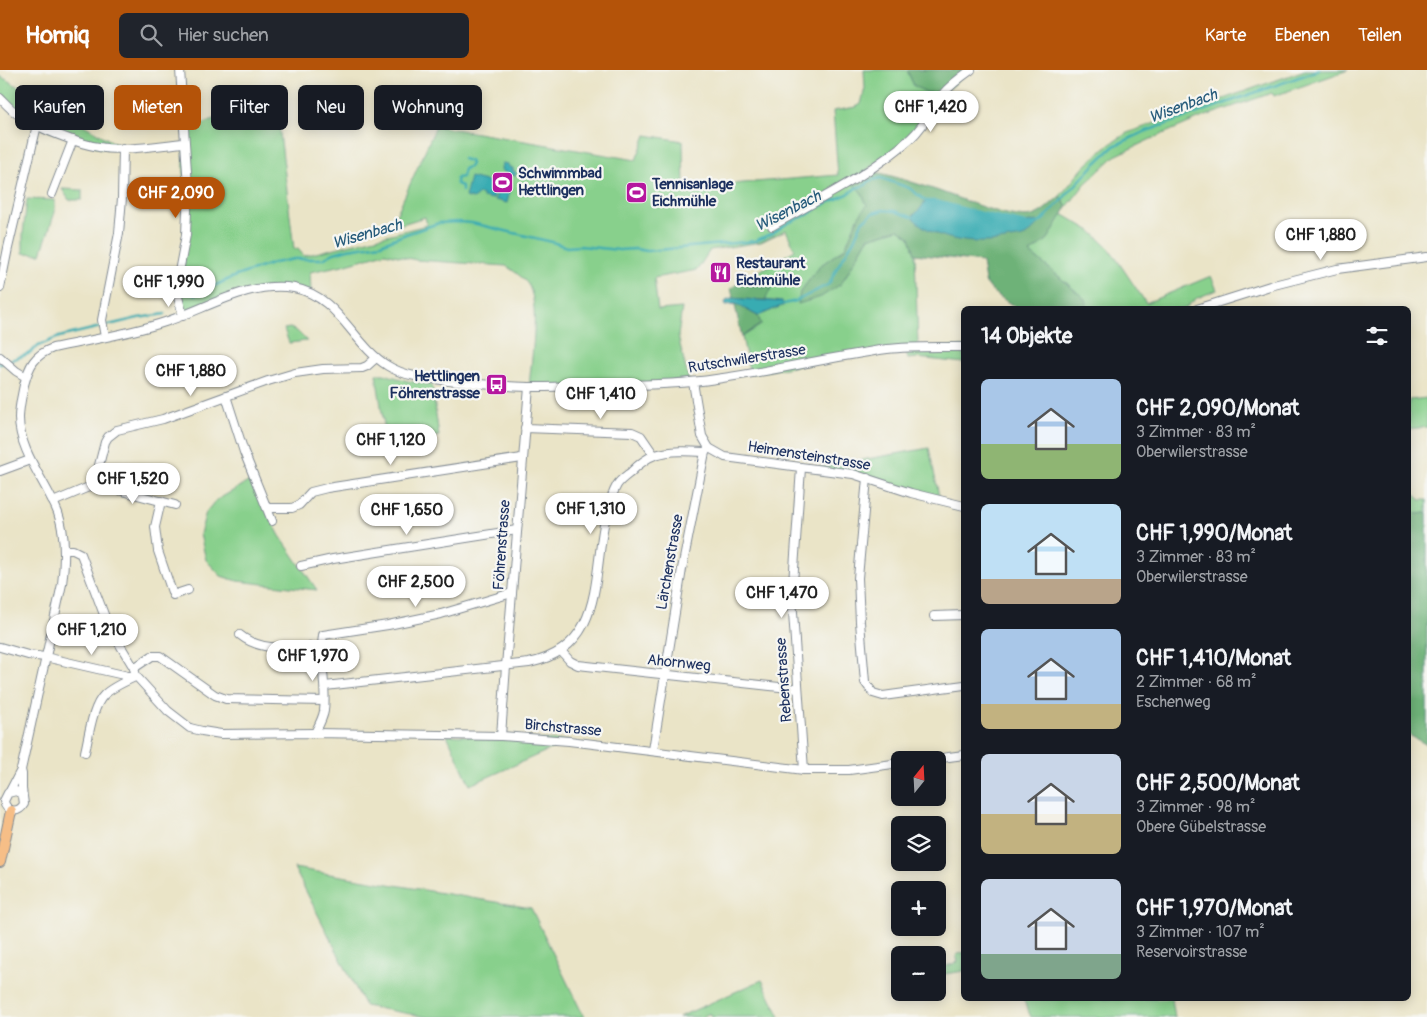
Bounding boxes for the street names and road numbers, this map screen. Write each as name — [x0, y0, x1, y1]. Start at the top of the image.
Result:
street label: Rutschwilerstrasse — [687, 340, 808, 378]
street label: Heimensteinstrasse — [746, 437, 872, 475]
street label: Föhrenstrasse — [489, 499, 515, 591]
street label: Lärchenstrasse — [652, 512, 688, 611]
street label: Rebenstrasse — [772, 637, 796, 723]
street label: Ahornweg — [646, 650, 712, 676]
street label: Birchstrasse — [524, 715, 603, 741]

